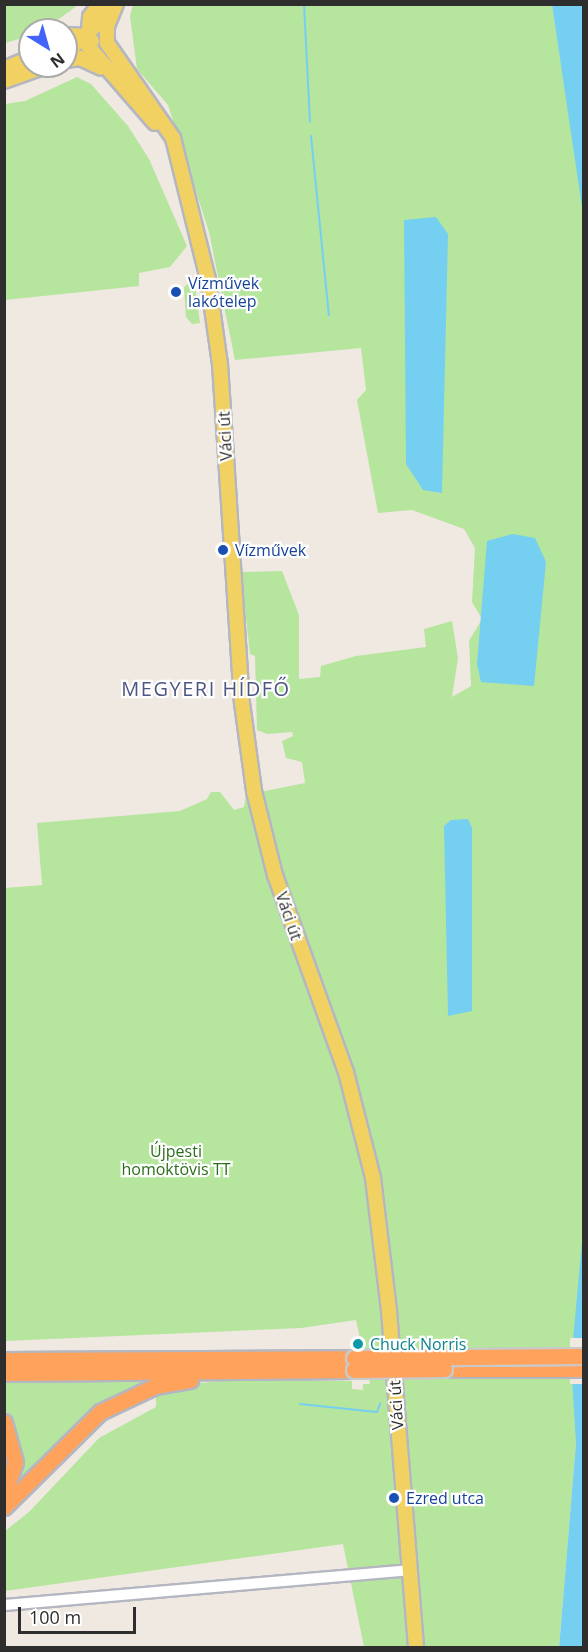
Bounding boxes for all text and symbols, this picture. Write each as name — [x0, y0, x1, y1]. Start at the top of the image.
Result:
north arrow — [18, 18, 78, 78]
text: N — [46, 48, 69, 73]
place label: Vízművek lakótelep — [188, 273, 259, 311]
marker: Vízművek lakótelep — [169, 285, 183, 299]
street label: Váci út — [214, 411, 236, 461]
place label: Vízművek — [235, 540, 306, 560]
marker: Vízművek — [216, 543, 230, 557]
district label: MEGYERI HÍDFŐ — [121, 676, 291, 700]
street label: Váci út — [272, 889, 306, 943]
park label: Újpesti homoktövis TT — [121, 1141, 231, 1179]
place label: Chuck Norris — [370, 1334, 466, 1354]
marker: Chuck Norris — [351, 1337, 365, 1351]
street label: Váci út — [385, 1379, 407, 1431]
place label: Ezred utca — [406, 1488, 484, 1508]
marker: Ezred utca — [387, 1491, 401, 1505]
scale bar — [21, 1595, 140, 1633]
text: 100 m — [29, 1605, 81, 1629]

